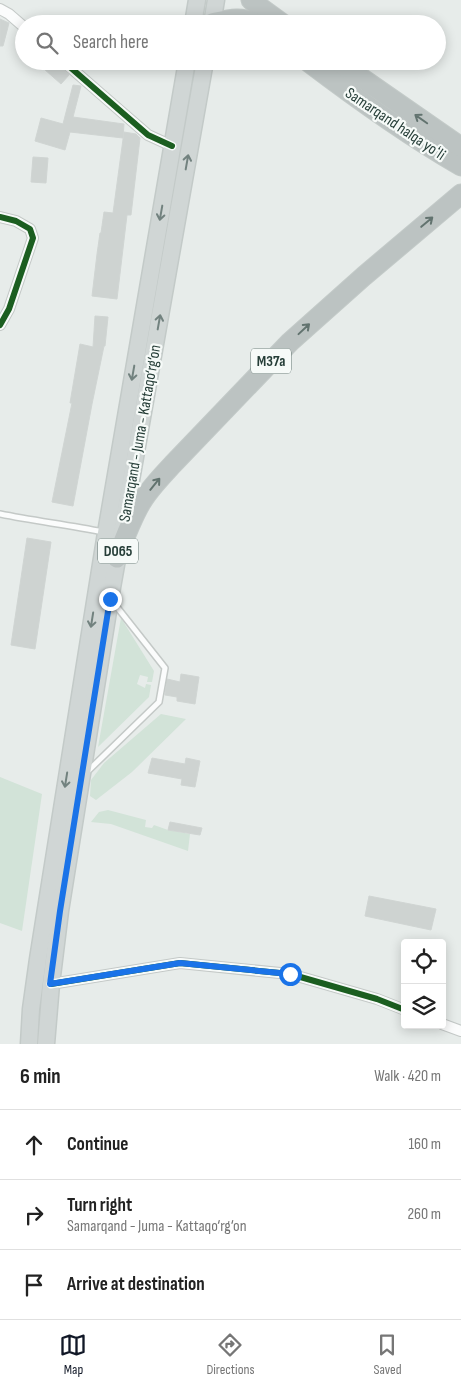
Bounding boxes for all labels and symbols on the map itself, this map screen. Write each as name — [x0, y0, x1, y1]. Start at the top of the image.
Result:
street label: Samarqand halqa yoʻli — [342, 84, 449, 165]
one-way arrow — [414, 114, 428, 124]
one-way arrow — [183, 154, 193, 170]
one-way arrow — [155, 204, 165, 220]
one-way arrow — [420, 217, 433, 228]
one-way arrow — [154, 314, 164, 330]
one-way arrow — [298, 323, 311, 335]
street label: Samarqand - Juma - Kattaqo‘rg‘on — [116, 343, 165, 523]
road number: M37a — [251, 348, 291, 374]
one-way arrow — [128, 365, 138, 381]
one-way arrow — [150, 478, 161, 491]
road number: D065 — [98, 538, 138, 564]
route end — [99, 588, 122, 611]
one-way arrow — [87, 611, 97, 627]
one-way arrow — [61, 772, 71, 788]
route start — [279, 963, 302, 986]

